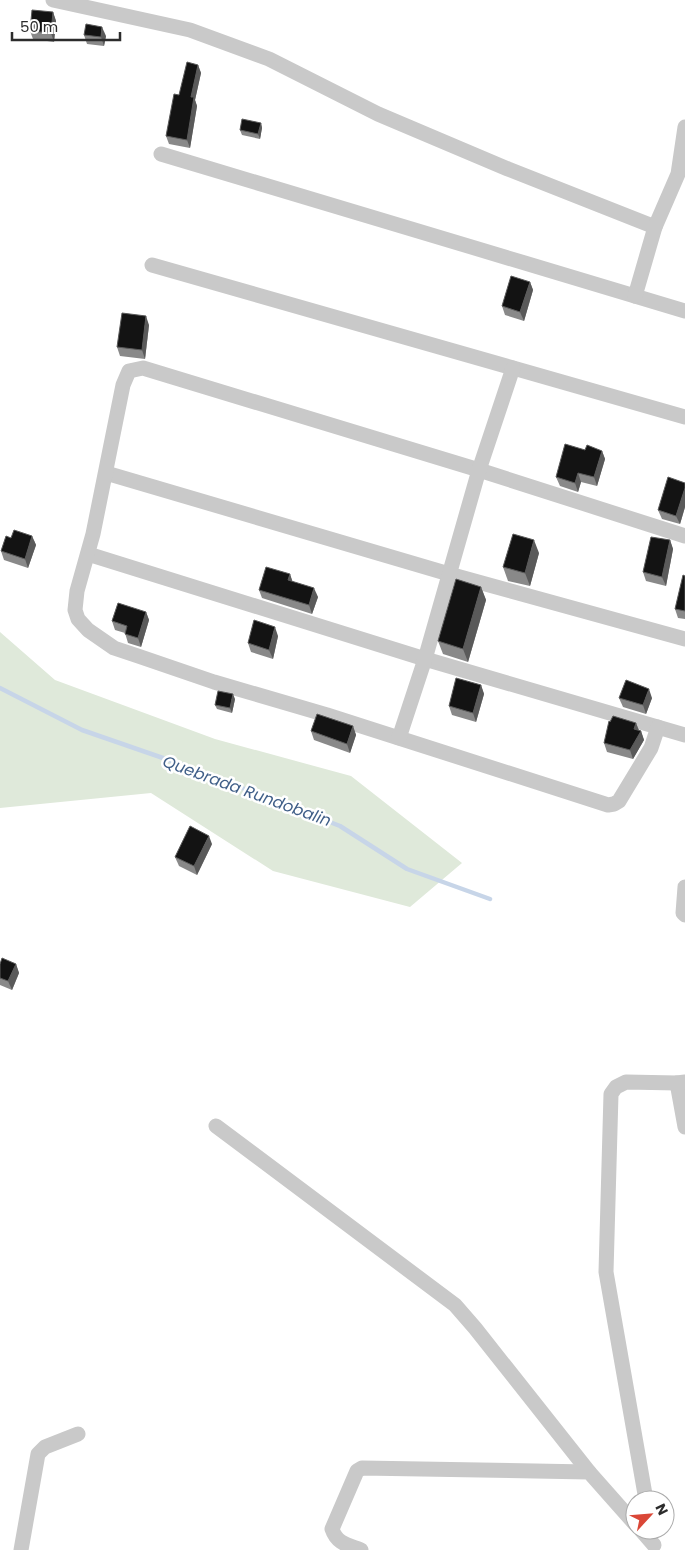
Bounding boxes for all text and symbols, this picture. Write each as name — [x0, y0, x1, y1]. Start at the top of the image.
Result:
scale bar — [12, 10, 120, 42]
text: 50 m — [20, 16, 58, 37]
water label: Quebrada Rundobalin — [160, 750, 334, 832]
north arrow — [625, 1490, 675, 1540]
text: N — [650, 1500, 673, 1518]

